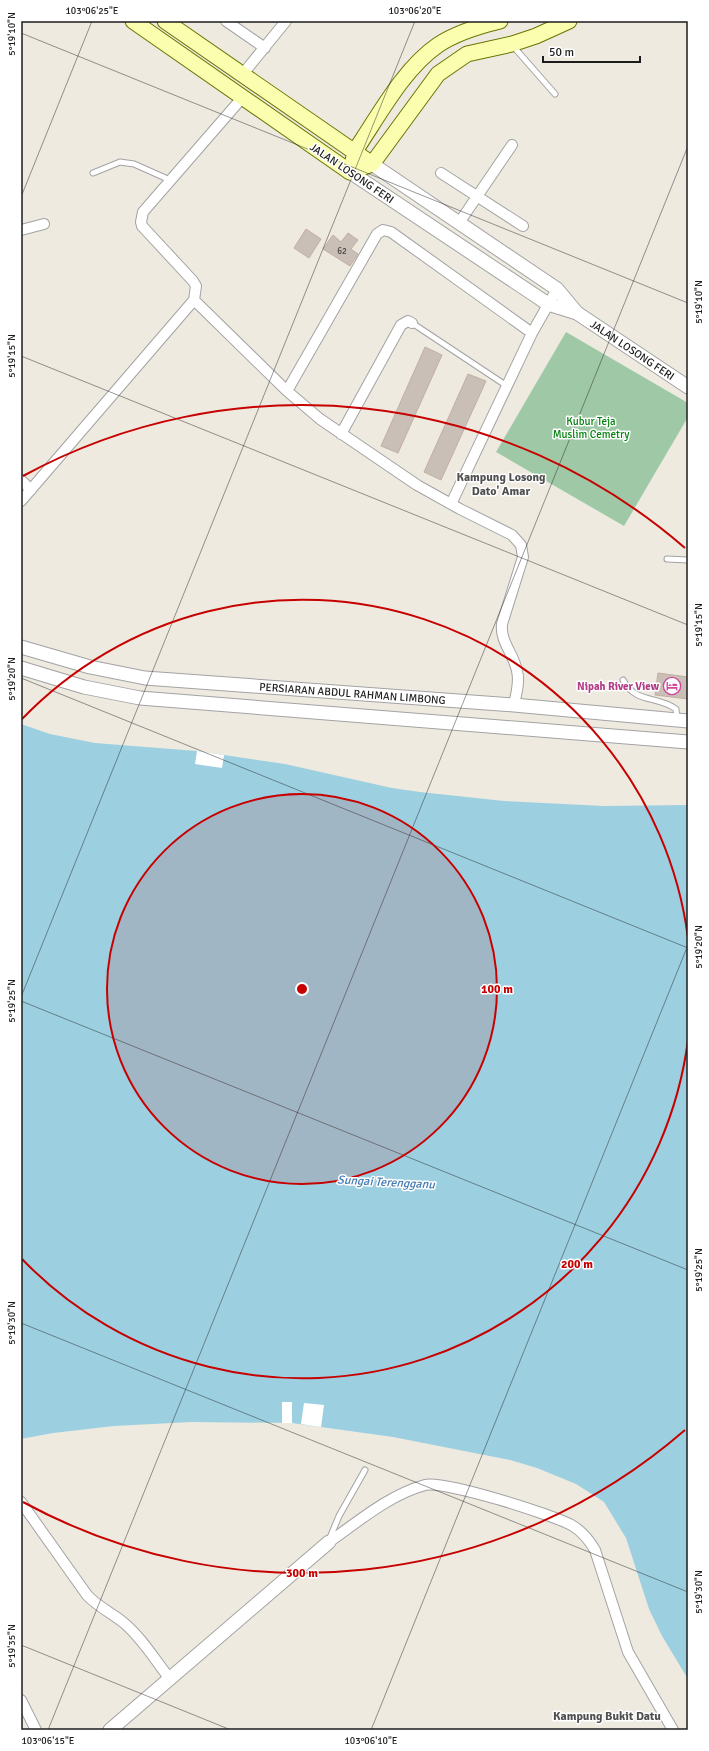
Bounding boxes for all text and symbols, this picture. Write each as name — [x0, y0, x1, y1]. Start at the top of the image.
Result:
text: 103°06'25"E — [65, 5, 119, 17]
text: 103°06'20"E — [388, 5, 442, 17]
text: 5°19'10"N — [6, 12, 18, 56]
scale bar — [543, 38, 640, 64]
text: 50 m — [549, 45, 574, 60]
street label: JALAN LOSONG FERI — [307, 140, 396, 206]
house number: 62 — [337, 246, 347, 257]
text: 5°19'10"N — [693, 280, 705, 324]
street label: JALAN LOSONG FERI — [588, 318, 677, 383]
text: 5°19'15"N — [6, 334, 18, 378]
park label: Kubur Teja Muslim Cemetry — [553, 415, 630, 441]
district label: Kampung Losong Dato' Amar — [457, 470, 546, 499]
text: 5°19'15"N — [693, 603, 705, 647]
text: 5°19'20"N — [6, 657, 18, 701]
hotel icon: Nipah River View — [662, 676, 682, 696]
street label: PERSIARAN ABDUL RAHMAN LIMBONG — [259, 680, 446, 707]
place label: Nipah River View — [577, 680, 660, 693]
text: 5°19'20"N — [693, 925, 705, 969]
text: 5°19'25"N — [6, 979, 18, 1023]
centre of rings — [295, 982, 309, 996]
text: 100 m — [481, 982, 513, 997]
water label: Sungai Terengganu — [337, 1172, 437, 1193]
text: 5°19'25"N — [693, 1248, 705, 1292]
text: 200 m — [561, 1257, 593, 1272]
text: 5°19'30"N — [6, 1301, 18, 1345]
text: 300 m — [286, 1566, 318, 1581]
text: 5°19'30"N — [693, 1570, 705, 1614]
text: 5°19'35"N — [6, 1624, 18, 1668]
district label: Kampung Bukit Datu — [553, 1709, 661, 1724]
text: 103°06'15"E — [21, 1735, 75, 1747]
text: 103°06'10"E — [344, 1735, 398, 1747]

